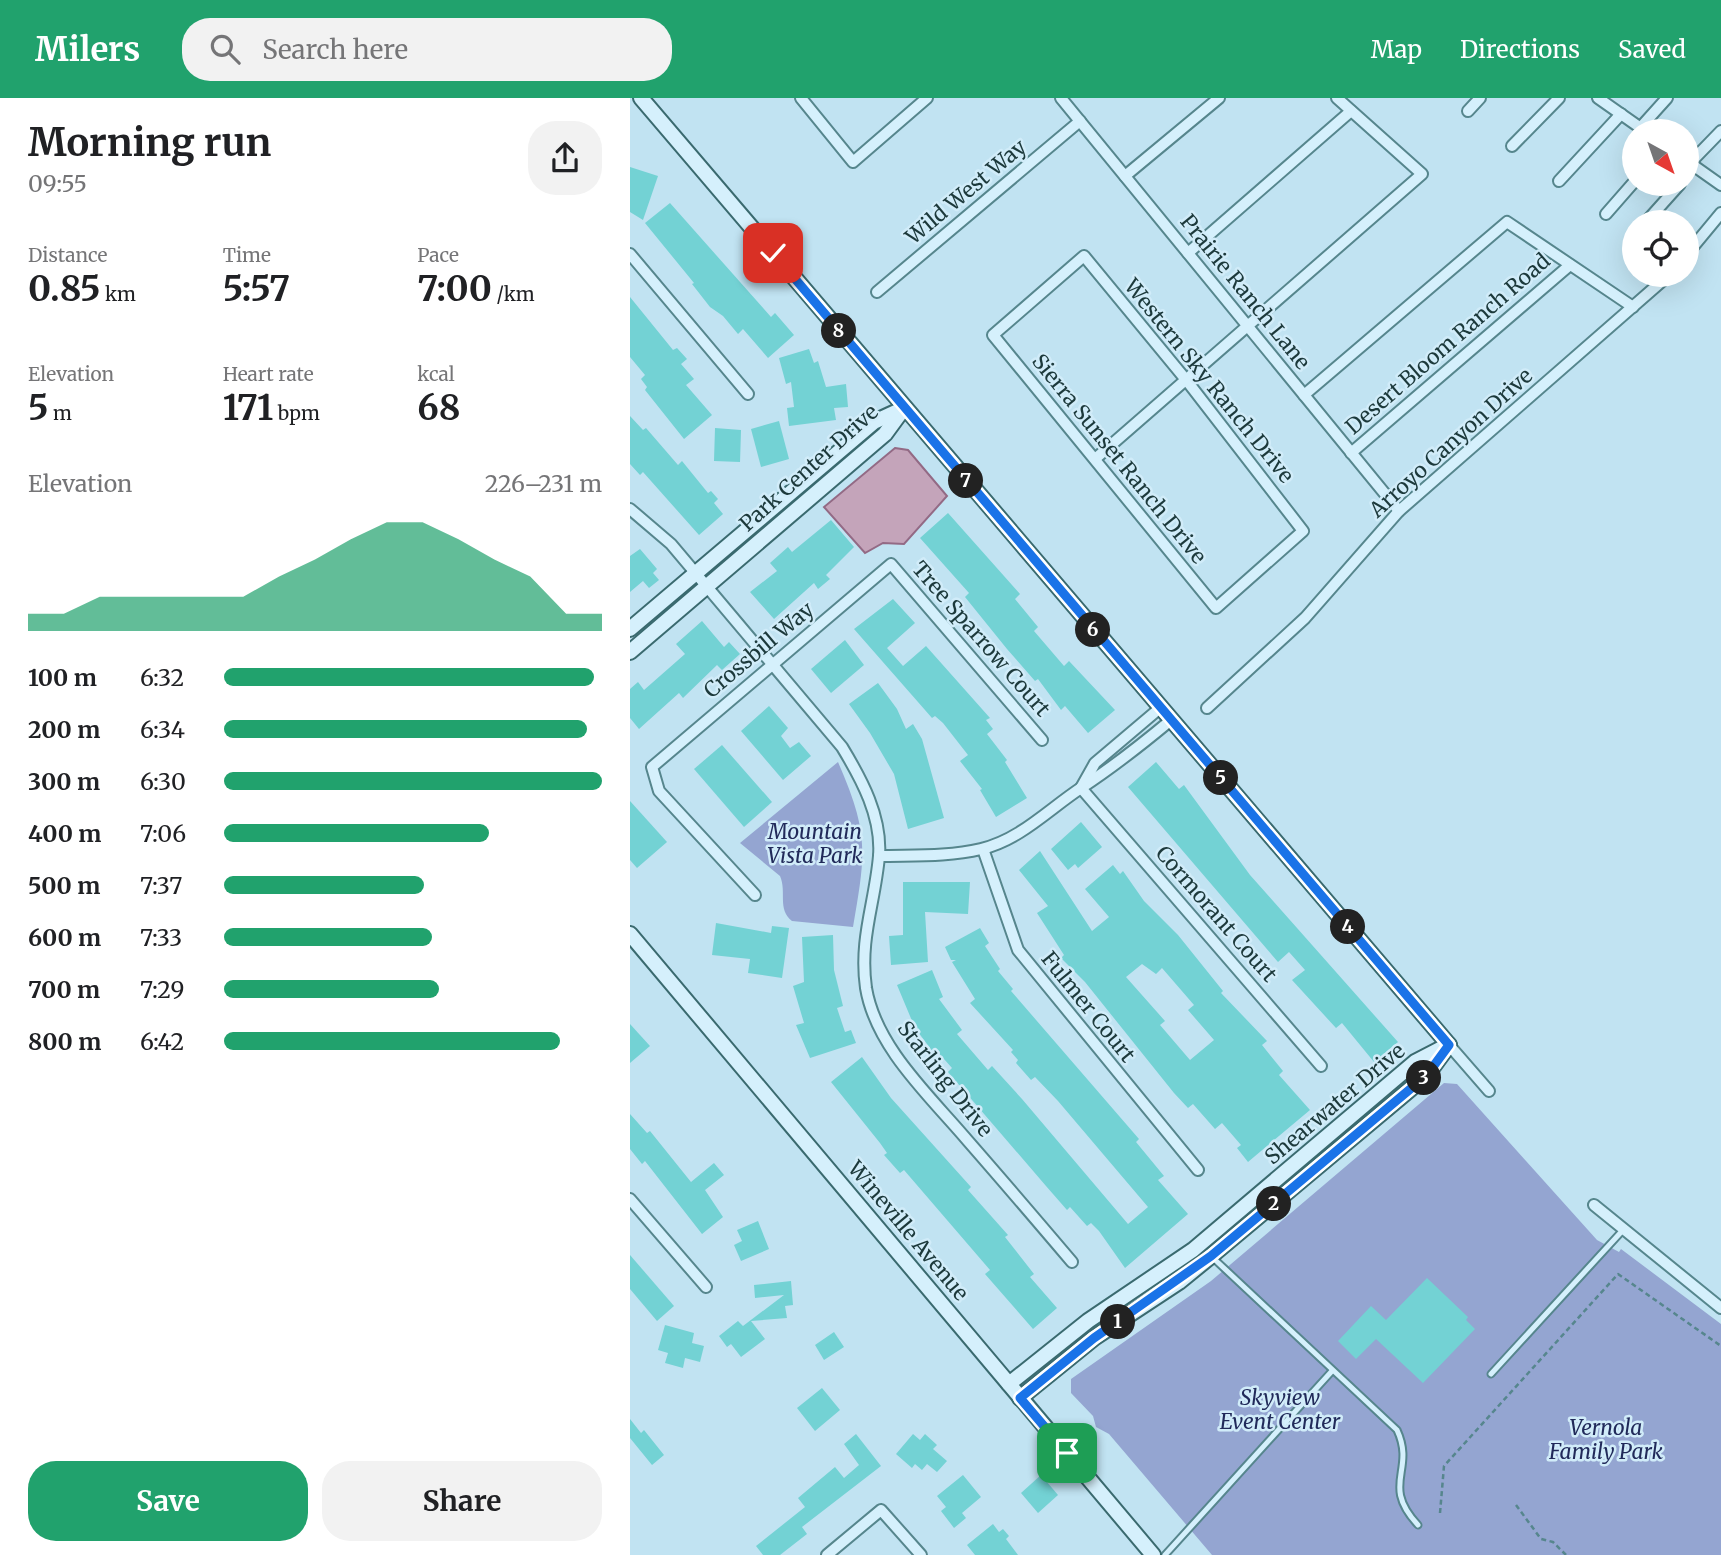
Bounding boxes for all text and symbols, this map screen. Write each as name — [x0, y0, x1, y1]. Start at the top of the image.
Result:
search box — [182, 18, 672, 81]
text: Milers — [35, 29, 140, 70]
icon: search — [206, 30, 244, 68]
text: Search here — [262, 33, 408, 66]
text: Map — [1371, 34, 1422, 65]
text: Directions — [1460, 34, 1580, 65]
text: Saved — [1618, 34, 1686, 65]
text: Morning run — [28, 119, 271, 166]
north arrow — [1622, 119, 1699, 196]
map controls — [1622, 119, 1699, 287]
button: share — [528, 121, 602, 195]
street label: Wild West Way — [899, 133, 1032, 251]
text: 09:55 — [28, 169, 87, 198]
street label: Prairie Ranch Lane — [1175, 209, 1316, 375]
button: locate — [1622, 210, 1699, 287]
pin — [743, 223, 803, 283]
icon: check — [754, 234, 792, 272]
text: Distance — [28, 243, 107, 267]
text: Time — [223, 243, 271, 267]
text: Pace — [417, 243, 459, 267]
street label: Desert Bloom Ranch Road — [1340, 247, 1556, 440]
text: 0.85 — [28, 267, 100, 311]
text: 5:57 — [223, 267, 290, 311]
text: 7:00 — [417, 267, 492, 311]
street label: Western Sky Ranch Drive — [1118, 272, 1300, 488]
text: km — [100, 282, 136, 306]
text: /km — [492, 282, 535, 306]
pin: 8 — [822, 314, 857, 348]
text: 8 — [833, 318, 844, 342]
street label: Sierra Sunset Ranch Drive — [1026, 348, 1212, 569]
text: Elevation — [28, 362, 114, 386]
text: Heart rate — [223, 362, 314, 386]
text: kcal — [417, 362, 455, 386]
street label: Arroyo Canyon Drive — [1363, 362, 1538, 524]
text: 5 — [28, 386, 48, 430]
text: 171 — [223, 386, 273, 430]
text: 68 — [417, 386, 460, 430]
street label: Park Center Drive — [734, 398, 884, 537]
text: m — [48, 401, 72, 425]
text: bpm — [273, 401, 320, 425]
pin: 7 — [948, 464, 984, 498]
text: 7 — [960, 468, 971, 492]
text: Elevation — [28, 469, 132, 498]
text: 226–231 m — [485, 469, 602, 498]
street label: Tree Sparrow Court — [907, 555, 1056, 722]
street label: Crossbill Way — [698, 595, 820, 703]
pin: 6 — [1076, 612, 1110, 648]
text: 6 — [1087, 617, 1098, 641]
text: 100 m — [28, 663, 97, 692]
text: 6:32 — [140, 663, 184, 692]
text: 200 m — [28, 715, 100, 744]
text: 6:34 — [140, 715, 185, 744]
pin: 5 — [1204, 760, 1238, 796]
text: 5 — [1215, 765, 1226, 789]
text: 300 m — [28, 767, 100, 796]
text: 6:30 — [140, 767, 186, 796]
park label: Mountain Vista Park — [767, 818, 863, 869]
text: 400 m — [28, 819, 102, 848]
text: 7:06 — [140, 819, 186, 848]
street label: Cormorant Court — [1150, 840, 1283, 987]
text: 500 m — [28, 871, 100, 900]
text: 7:37 — [140, 871, 182, 900]
pin: 4 — [1330, 910, 1366, 944]
text: 4 — [1341, 914, 1354, 938]
text: 600 m — [28, 923, 101, 952]
text: 7:33 — [140, 923, 182, 952]
street label: Fulmer Court — [1035, 946, 1141, 1068]
text: 700 m — [28, 975, 100, 1004]
text: 7:29 — [140, 975, 184, 1004]
street label: Starling Drive — [892, 1015, 999, 1142]
text: 800 m — [28, 1027, 101, 1056]
text: 6:42 — [140, 1027, 184, 1056]
street label: Shearwater Drive — [1259, 1037, 1410, 1170]
pin: 3 — [1406, 1060, 1442, 1096]
text: 3 — [1418, 1065, 1429, 1089]
street label: Wineville Avenue — [841, 1155, 975, 1306]
pin: 2 — [1256, 1186, 1292, 1222]
text: 2 — [1268, 1191, 1279, 1215]
pin: 1 — [1100, 1304, 1135, 1340]
text: 1 — [1113, 1309, 1122, 1333]
park label: Skyview Event Center — [1220, 1384, 1341, 1435]
park label: Vernola Family Park — [1548, 1414, 1664, 1465]
pin — [1037, 1423, 1097, 1483]
icon: arrive — [1048, 1434, 1086, 1472]
button: Save — [28, 1461, 308, 1541]
button: Share — [322, 1461, 602, 1541]

